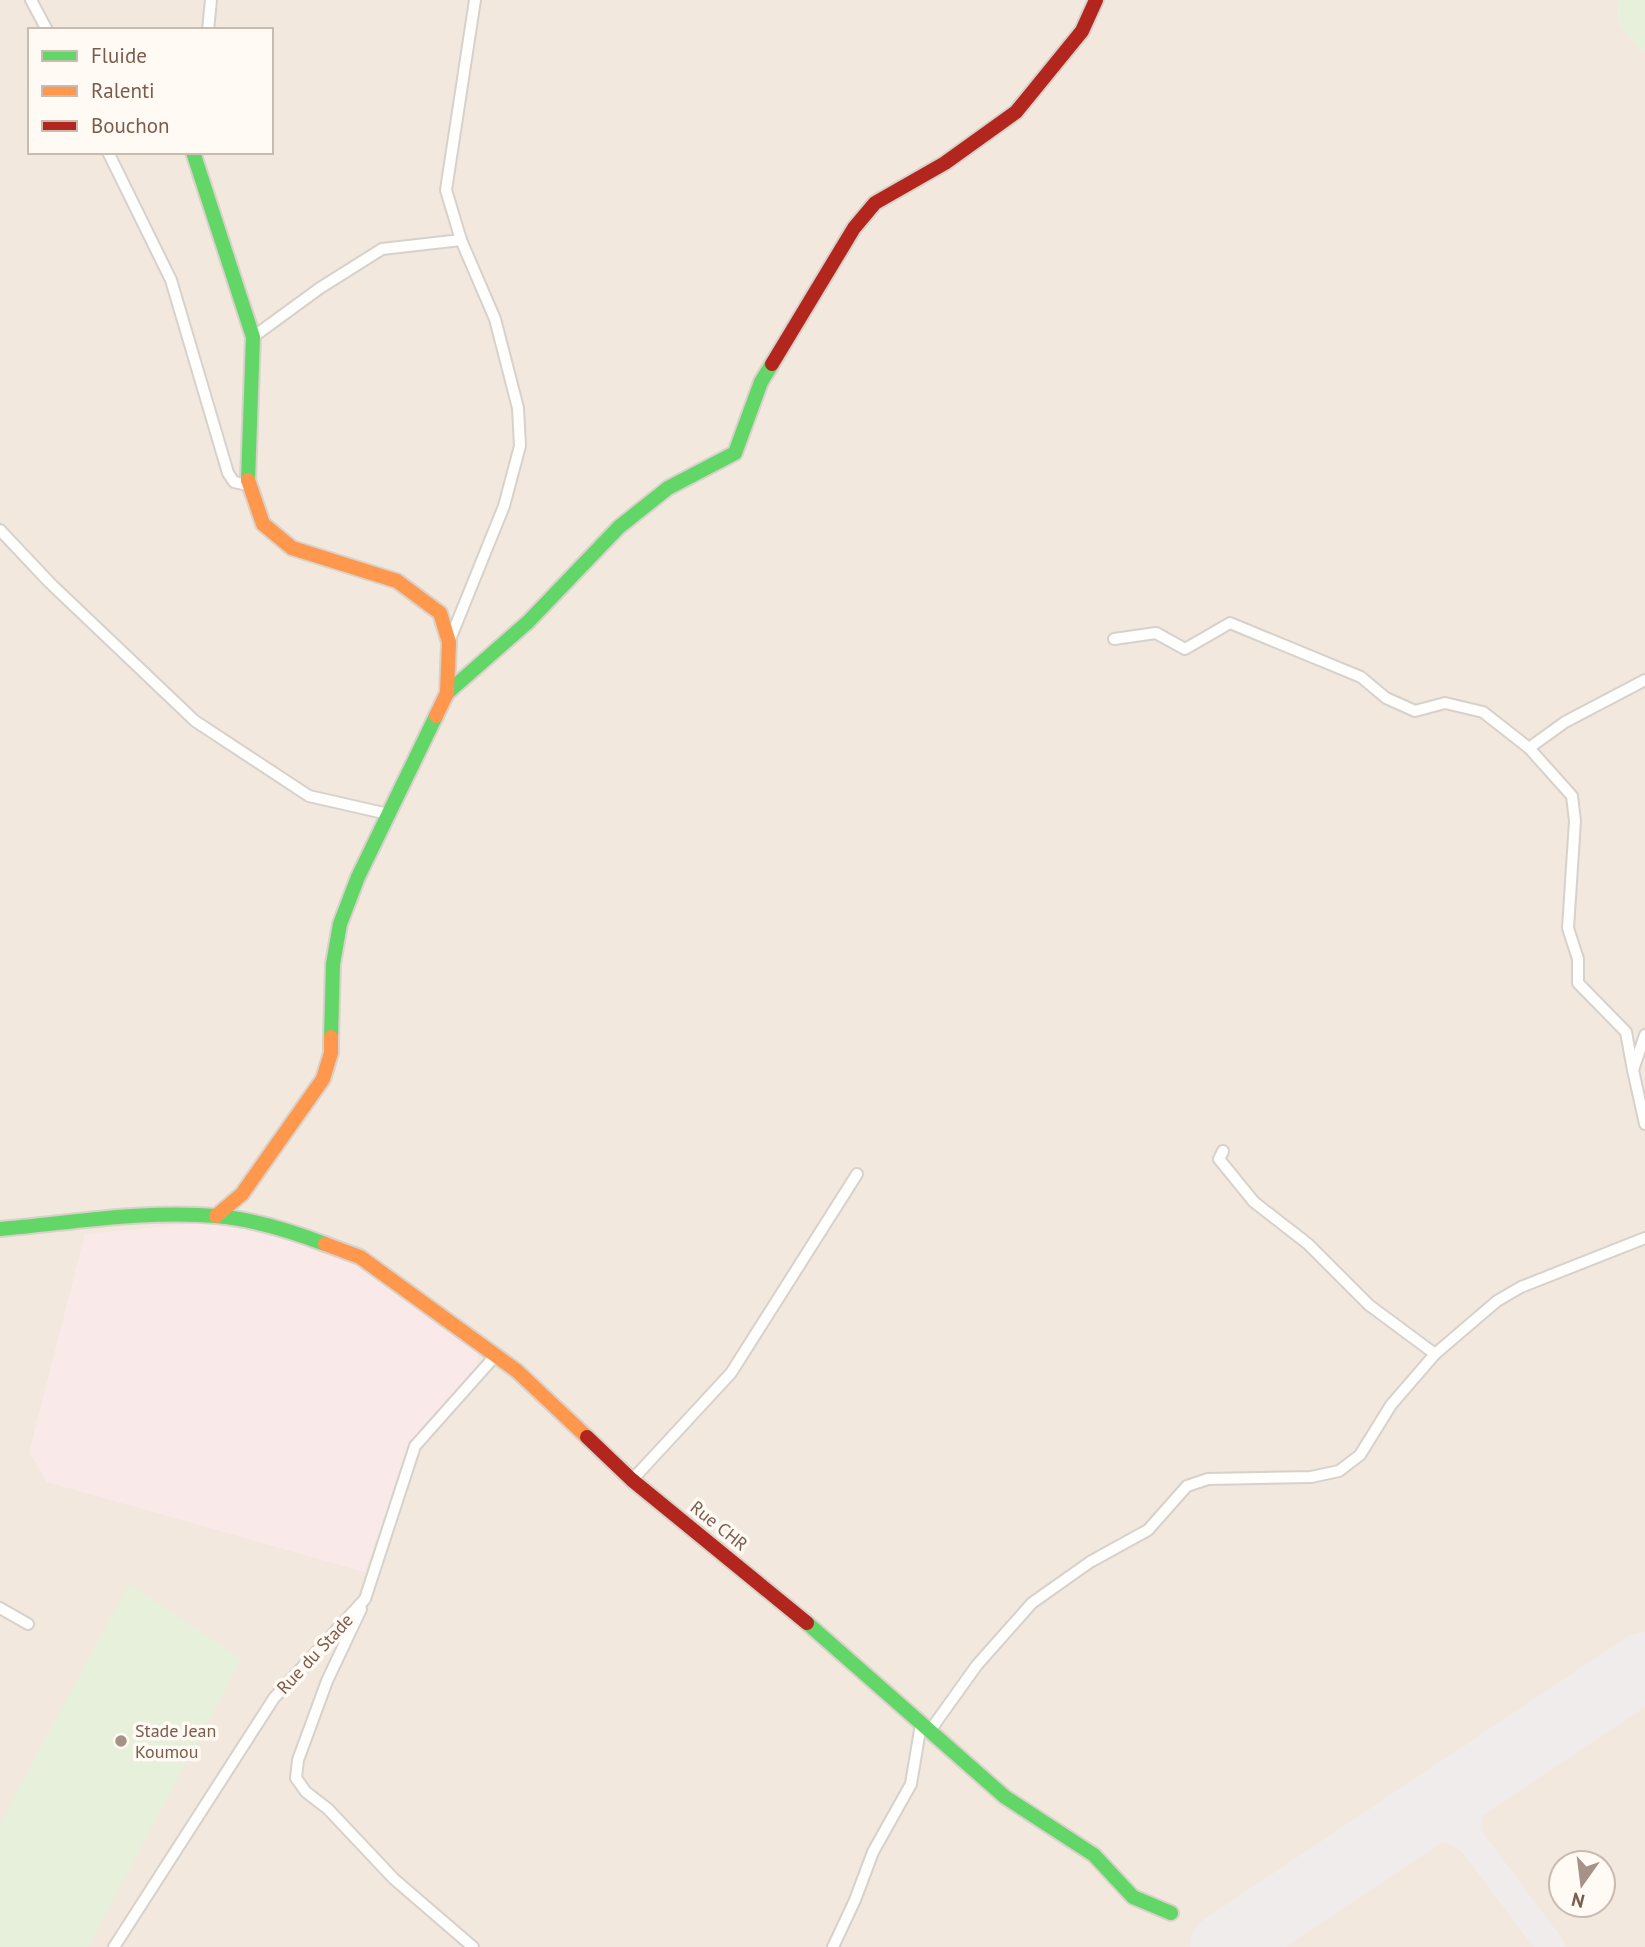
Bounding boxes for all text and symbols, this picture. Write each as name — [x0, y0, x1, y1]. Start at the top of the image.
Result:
legend — [28, 28, 273, 154]
text: Fluide — [91, 42, 147, 69]
text: Ralenti — [91, 77, 155, 104]
text: Bouchon — [91, 112, 170, 139]
street label: Rue CHR — [686, 1496, 753, 1556]
street label: Rue du Stade — [272, 1609, 358, 1699]
place label: Stade Jean Koumou — [135, 1719, 216, 1763]
marker: Stade Jean Koumou — [113, 1733, 129, 1749]
north arrow — [1547, 1849, 1617, 1919]
text: N — [1569, 1887, 1587, 1914]

